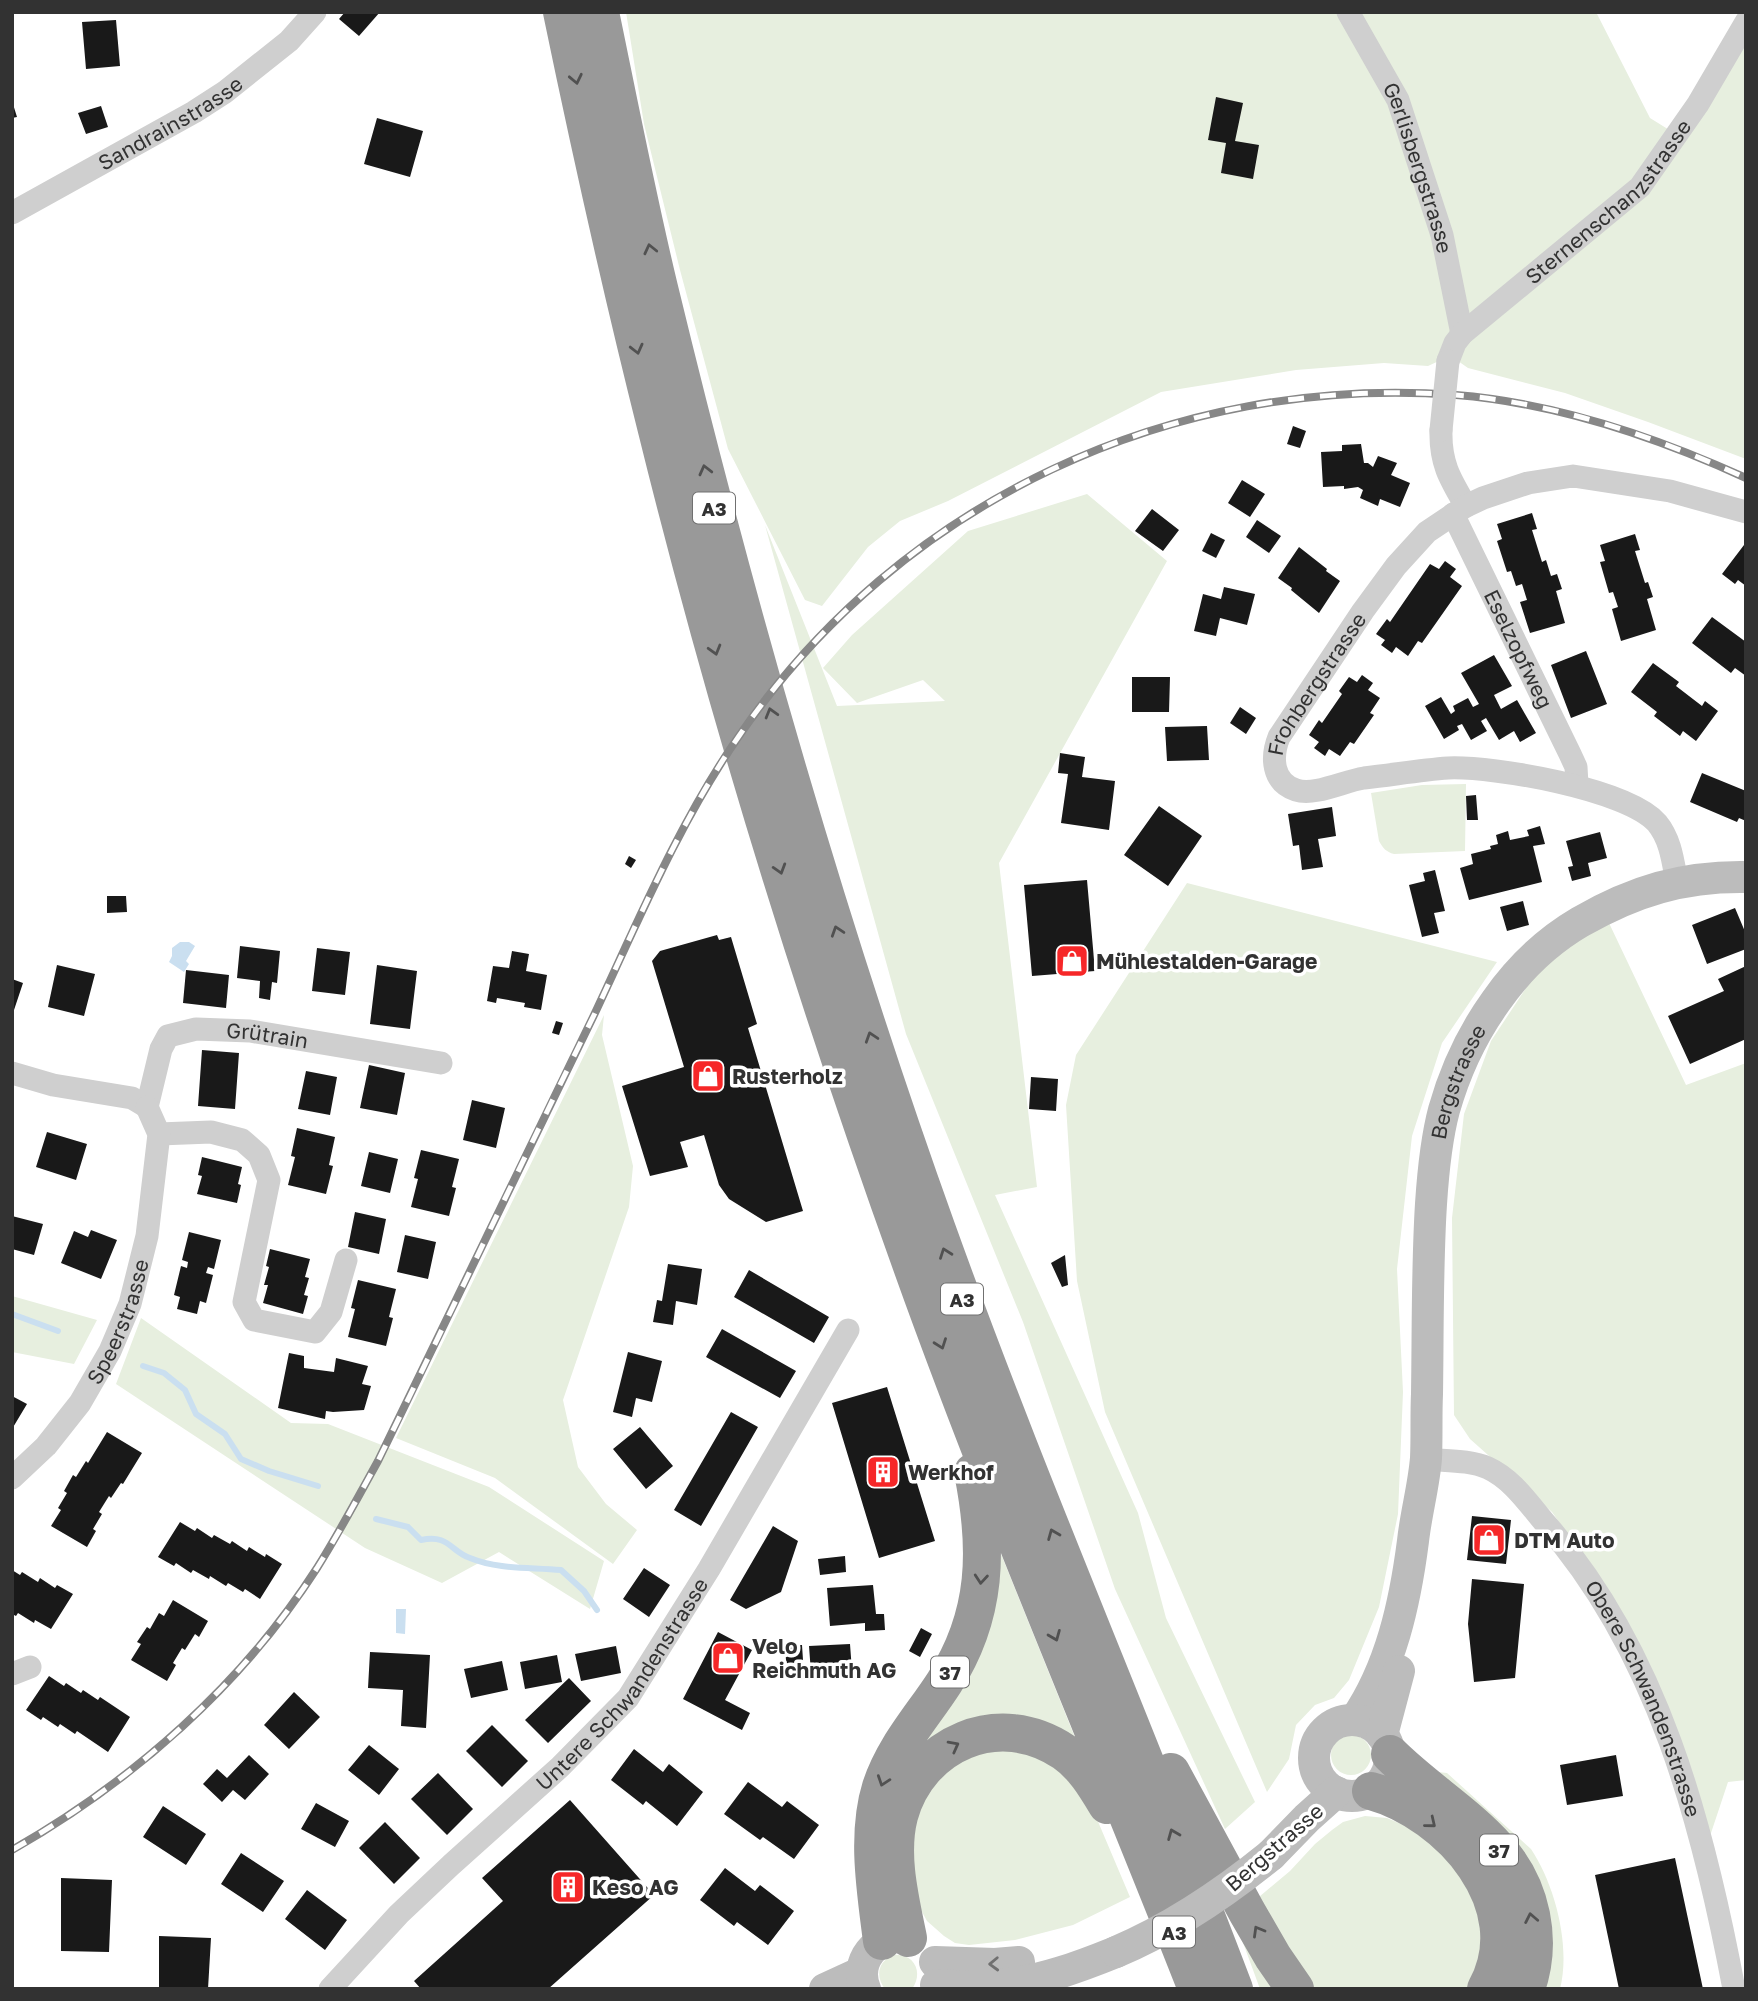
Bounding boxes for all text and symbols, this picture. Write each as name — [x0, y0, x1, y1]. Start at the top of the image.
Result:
street label: Sandrainstrasse — [93, 70, 248, 176]
one-way arrow — [568, 73, 583, 85]
street label: Gerlisbergstrasse — [1378, 77, 1458, 255]
street label: Sternenschanzstrasse — [1520, 114, 1696, 289]
one-way arrow — [644, 243, 659, 255]
one-way arrow — [629, 343, 643, 355]
one-way arrow — [699, 464, 713, 476]
road number: A3 — [693, 492, 735, 524]
street label: Eselzopfweg — [1479, 585, 1559, 713]
street label: Frohbergstrasse — [1262, 608, 1371, 758]
one-way arrow — [707, 644, 722, 656]
one-way arrow — [764, 708, 779, 720]
one-way arrow — [772, 862, 786, 874]
one-way arrow — [830, 926, 845, 938]
shop icon: Mühlestalden-Garage — [1053, 942, 1091, 980]
place label: Mühlestalden-Garage — [1096, 948, 1317, 974]
street label: Grütrain — [226, 1017, 310, 1054]
street label: Bergstrasse — [1425, 1020, 1491, 1141]
one-way arrow — [865, 1032, 879, 1044]
shop icon: Rusterholz — [689, 1057, 727, 1095]
place label: Rusterholz — [732, 1063, 843, 1089]
one-way arrow — [940, 1247, 954, 1259]
street label: Speerstrasse — [81, 1256, 154, 1389]
road number: A3 — [941, 1284, 983, 1315]
one-way arrow — [933, 1338, 947, 1350]
building icon: Werkhof — [864, 1453, 902, 1491]
place label: Werkhof — [908, 1459, 994, 1485]
shop icon: DTM Auto — [1470, 1521, 1508, 1559]
place label: DTM Auto — [1514, 1527, 1615, 1553]
one-way arrow — [1047, 1528, 1061, 1540]
street label: Untere Schwandenstrasse — [530, 1573, 713, 1796]
one-way arrow — [974, 1574, 989, 1585]
street label: Obere Schwandenstrasse — [1580, 1575, 1707, 1820]
one-way arrow — [1047, 1630, 1061, 1642]
place label: Velo Reichmuth AG — [752, 1633, 896, 1683]
shop icon: Velo Reichmuth AG — [709, 1639, 747, 1677]
road number: 37 — [931, 1656, 969, 1688]
one-way arrow — [947, 1740, 959, 1754]
one-way arrow — [877, 1775, 891, 1787]
street label: Bergstrasse — [1220, 1798, 1328, 1896]
one-way arrow — [1423, 1814, 1435, 1827]
one-way arrow — [1168, 1829, 1182, 1841]
road number: 37 — [1480, 1834, 1518, 1866]
building icon: Keso AG — [549, 1868, 587, 1906]
place label: Keso AG — [592, 1874, 679, 1900]
one-way arrow — [1525, 1912, 1540, 1924]
road number: A3 — [1153, 1916, 1195, 1948]
one-way arrow — [1253, 1926, 1266, 1939]
one-way arrow — [989, 1956, 1000, 1971]

